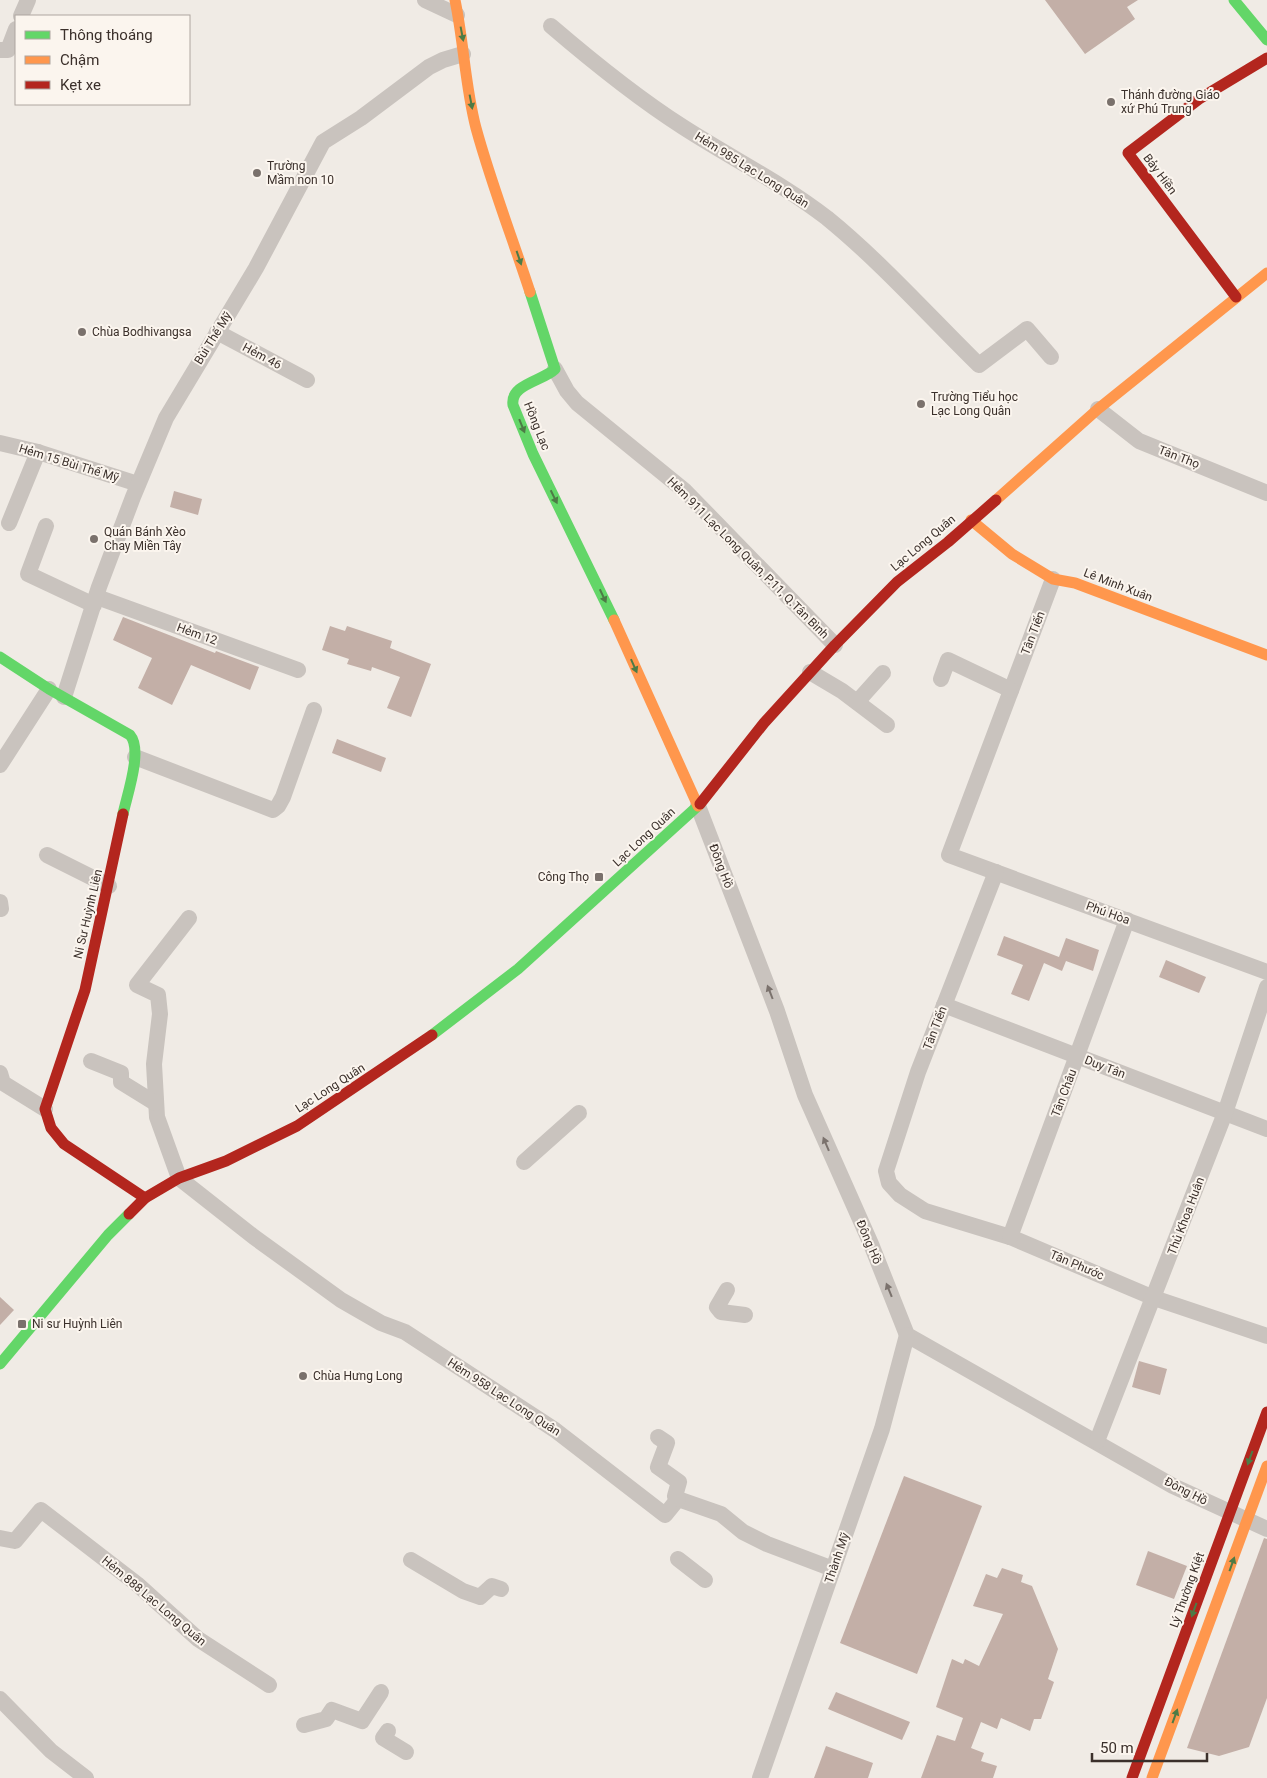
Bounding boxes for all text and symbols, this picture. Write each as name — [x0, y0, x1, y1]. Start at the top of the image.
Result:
legend — [15, 15, 190, 105]
text: Thông thoáng — [60, 26, 153, 44]
one-way arrow — [458, 27, 466, 43]
text: Chậm — [60, 51, 99, 69]
text: Kẹt xe — [60, 76, 101, 94]
place label: Thánh đường Giáo xứ Phú Trung — [1121, 88, 1220, 116]
one-way arrow — [467, 95, 475, 110]
marker: Thánh đường Giáo xứ Phú Trung — [1105, 96, 1117, 108]
street label: Hẻm 985 Lạc Long Quân — [693, 129, 811, 211]
street label: Bảy Hiền — [1140, 151, 1180, 197]
place label: Trường Mầm non 10 — [267, 159, 334, 187]
marker: Trường Mầm non 10 — [251, 167, 263, 179]
one-way arrow — [516, 250, 523, 265]
street label: Bùi Thế Mỹ — [191, 309, 235, 367]
place label: Chùa Bodhivangsa — [92, 325, 192, 339]
marker: Chùa Bodhivangsa — [76, 326, 88, 338]
street label: Hẻm 46 — [240, 340, 284, 372]
place label: Trường Tiểu học Lạc Long Quân — [931, 390, 1018, 418]
marker: Trường Tiểu học Lạc Long Quân — [915, 398, 927, 410]
street label: Hồng Lạc — [521, 400, 553, 452]
one-way arrow — [519, 419, 526, 434]
street label: Hẻm 15 Bùi Thế Mỹ — [17, 441, 121, 485]
street label: Tân Thọ — [1156, 443, 1202, 471]
street label: Hẻm 911 Lạc Long Quân, P.11, Q.Tân Bình — [664, 474, 832, 642]
one-way arrow — [551, 490, 559, 504]
street label: Lạc Long Quân — [888, 512, 958, 574]
place label: Quán Bánh Xèo Chay Miền Tây — [104, 525, 186, 553]
marker: Quán Bánh Xèo Chay Miền Tây — [88, 533, 100, 545]
street label: Lê Minh Xuân — [1082, 565, 1154, 605]
one-way arrow — [599, 589, 607, 603]
street label: Tân Tiến — [1018, 609, 1048, 657]
street label: Hẻm 12 — [175, 620, 219, 648]
one-way arrow — [631, 659, 639, 673]
street label: Lạc Long Quân — [610, 805, 678, 869]
street label: Đông Hồ — [706, 842, 736, 890]
street label: Ni Sư Huỳnh Liên — [71, 868, 105, 960]
place label: Công Thọ — [538, 870, 589, 884]
marker: Công Thọ — [593, 871, 605, 883]
street label: Phú Hòa — [1084, 899, 1132, 927]
one-way arrow — [766, 984, 773, 999]
street label: Tân Tiến — [920, 1004, 950, 1052]
street label: Duy Tân — [1083, 1053, 1127, 1081]
street label: Lạc Long Quân — [293, 1060, 367, 1116]
street label: Tân Châu — [1048, 1067, 1080, 1119]
one-way arrow — [822, 1137, 830, 1151]
street label: Thủ Khoa Huân — [1165, 1175, 1207, 1257]
street label: Đông Hồ — [853, 1218, 885, 1266]
street label: Tân Phước — [1048, 1247, 1106, 1283]
one-way arrow — [885, 1282, 892, 1297]
place label: Ni sư Huỳnh Liên — [32, 1317, 123, 1331]
marker: Ni sư Huỳnh Liên — [16, 1318, 28, 1330]
street label: Hẻm 958 Lạc Long Quân — [445, 1355, 563, 1439]
place label: Chùa Hưng Long — [313, 1369, 403, 1383]
marker: Chùa Hưng Long — [297, 1370, 309, 1382]
one-way arrow — [1246, 1451, 1254, 1466]
street label: Đông Hồ — [1162, 1474, 1210, 1508]
street label: Thành Mỹ — [822, 1531, 852, 1585]
street label: Lý Thường Kiệt — [1167, 1550, 1207, 1630]
street label: Hẻm 888 Lạc Long Quân — [99, 1553, 209, 1649]
one-way arrow — [1229, 1556, 1236, 1571]
one-way arrow — [1190, 1603, 1197, 1618]
one-way arrow — [1171, 1708, 1179, 1723]
scale bar — [1092, 1730, 1207, 1762]
text: 50 m — [1100, 1739, 1134, 1757]

